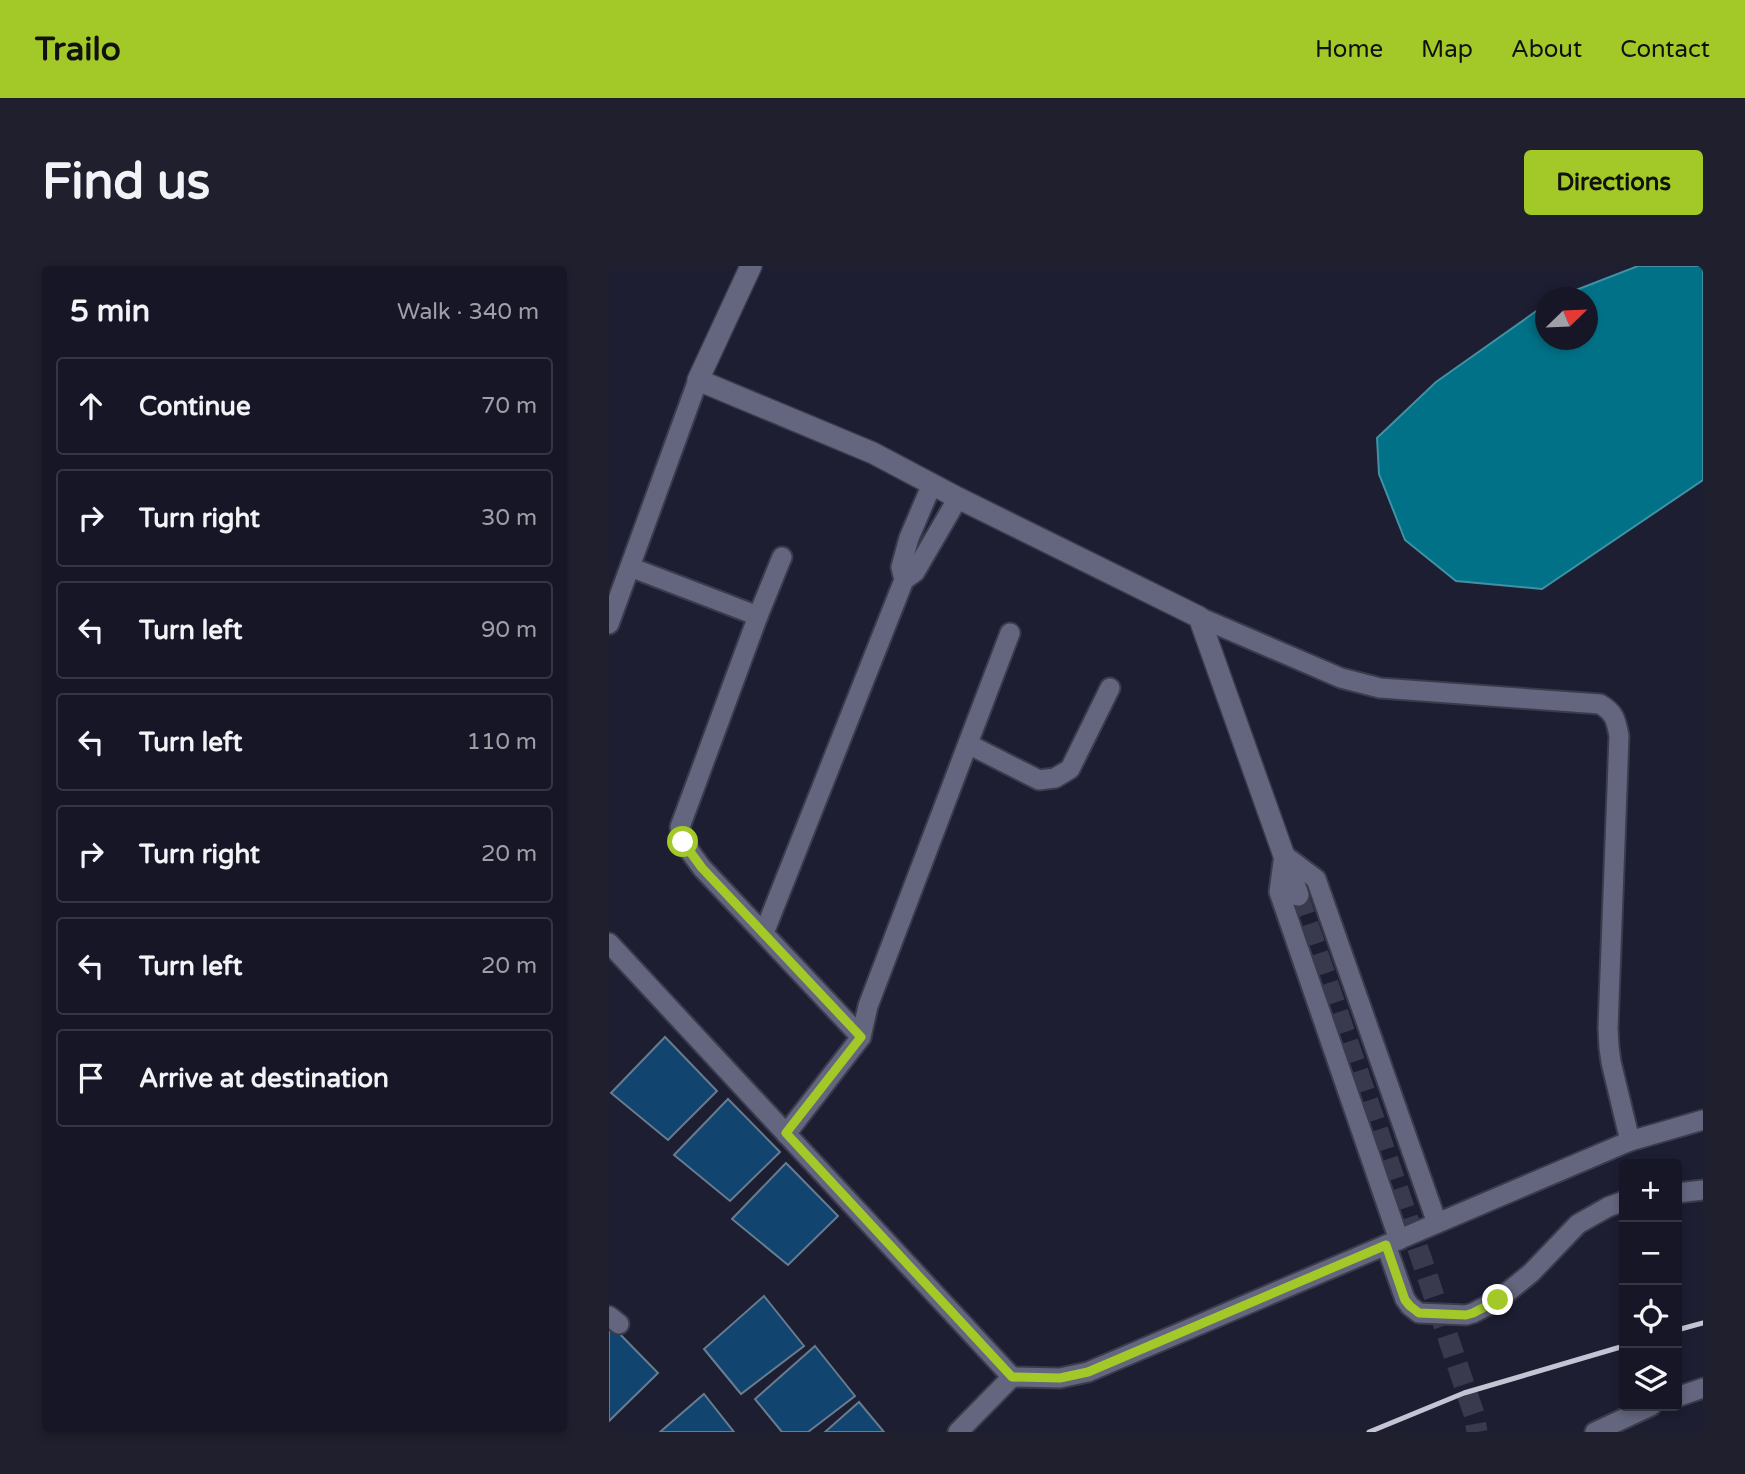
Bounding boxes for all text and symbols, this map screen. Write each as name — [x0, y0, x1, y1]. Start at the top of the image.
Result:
text: Trailo — [35, 30, 121, 69]
text: Home — [1315, 35, 1383, 64]
text: Map — [1421, 35, 1473, 64]
text: About — [1511, 35, 1582, 64]
text: Contact — [1620, 35, 1710, 64]
button: Directions — [1524, 150, 1703, 215]
text: Find us — [42, 153, 210, 212]
north arrow — [1535, 287, 1598, 350]
text: 5 min — [70, 293, 150, 330]
text: Walk · 340 m — [397, 298, 539, 326]
icon: ahead — [72, 387, 110, 425]
text: Continue — [139, 391, 251, 422]
text: 70 m — [481, 392, 537, 420]
icon: right — [72, 499, 110, 537]
text: Turn right — [139, 503, 260, 534]
text: 30 m — [481, 504, 537, 532]
icon: left — [72, 611, 110, 649]
text: Turn left — [139, 615, 242, 646]
text: 90 m — [481, 616, 537, 644]
icon: left — [72, 723, 110, 761]
text: Turn left — [139, 727, 242, 758]
text: 110 m — [467, 728, 537, 756]
route start — [667, 826, 698, 857]
icon: right — [72, 835, 110, 873]
text: Turn right — [139, 839, 260, 870]
text: 20 m — [481, 840, 537, 868]
icon: left — [72, 947, 110, 985]
text: Turn left — [139, 951, 242, 982]
text: 20 m — [481, 952, 537, 980]
icon: arrive — [72, 1059, 110, 1097]
text: Arrive at destination — [139, 1063, 389, 1094]
map controls — [1619, 1159, 1682, 1411]
button: + — [1619, 1159, 1682, 1222]
button: − — [1619, 1222, 1682, 1285]
route end — [1482, 1284, 1513, 1315]
button: locate — [1619, 1285, 1682, 1348]
button: layers — [1619, 1348, 1682, 1411]

